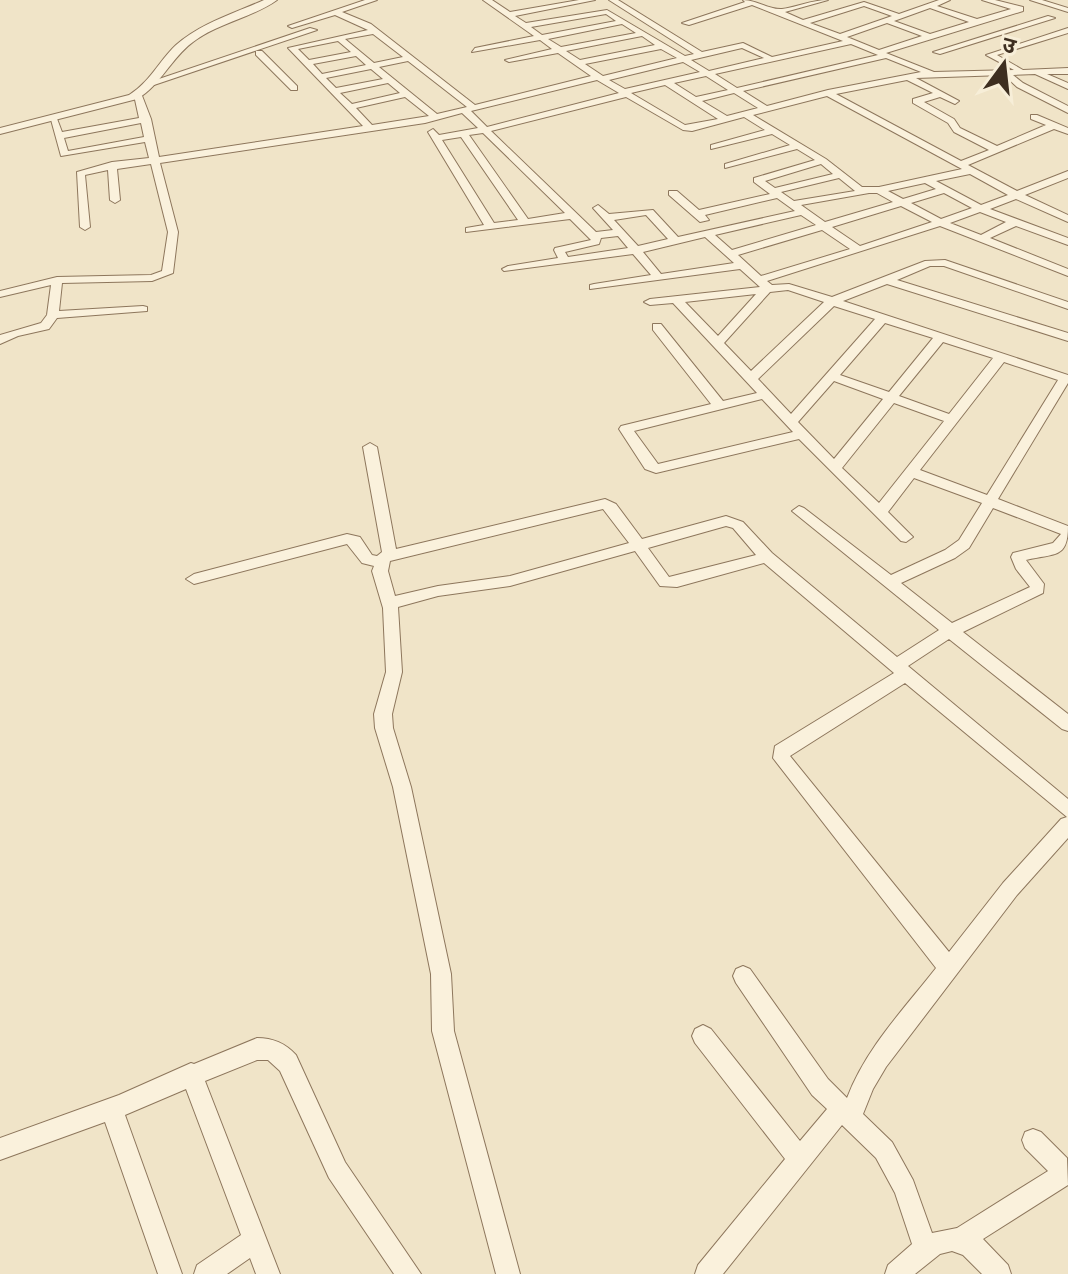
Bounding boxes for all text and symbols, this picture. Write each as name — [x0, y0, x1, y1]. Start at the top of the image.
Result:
north arrow — [964, 24, 1044, 104]
text: उ — [999, 29, 1020, 61]

